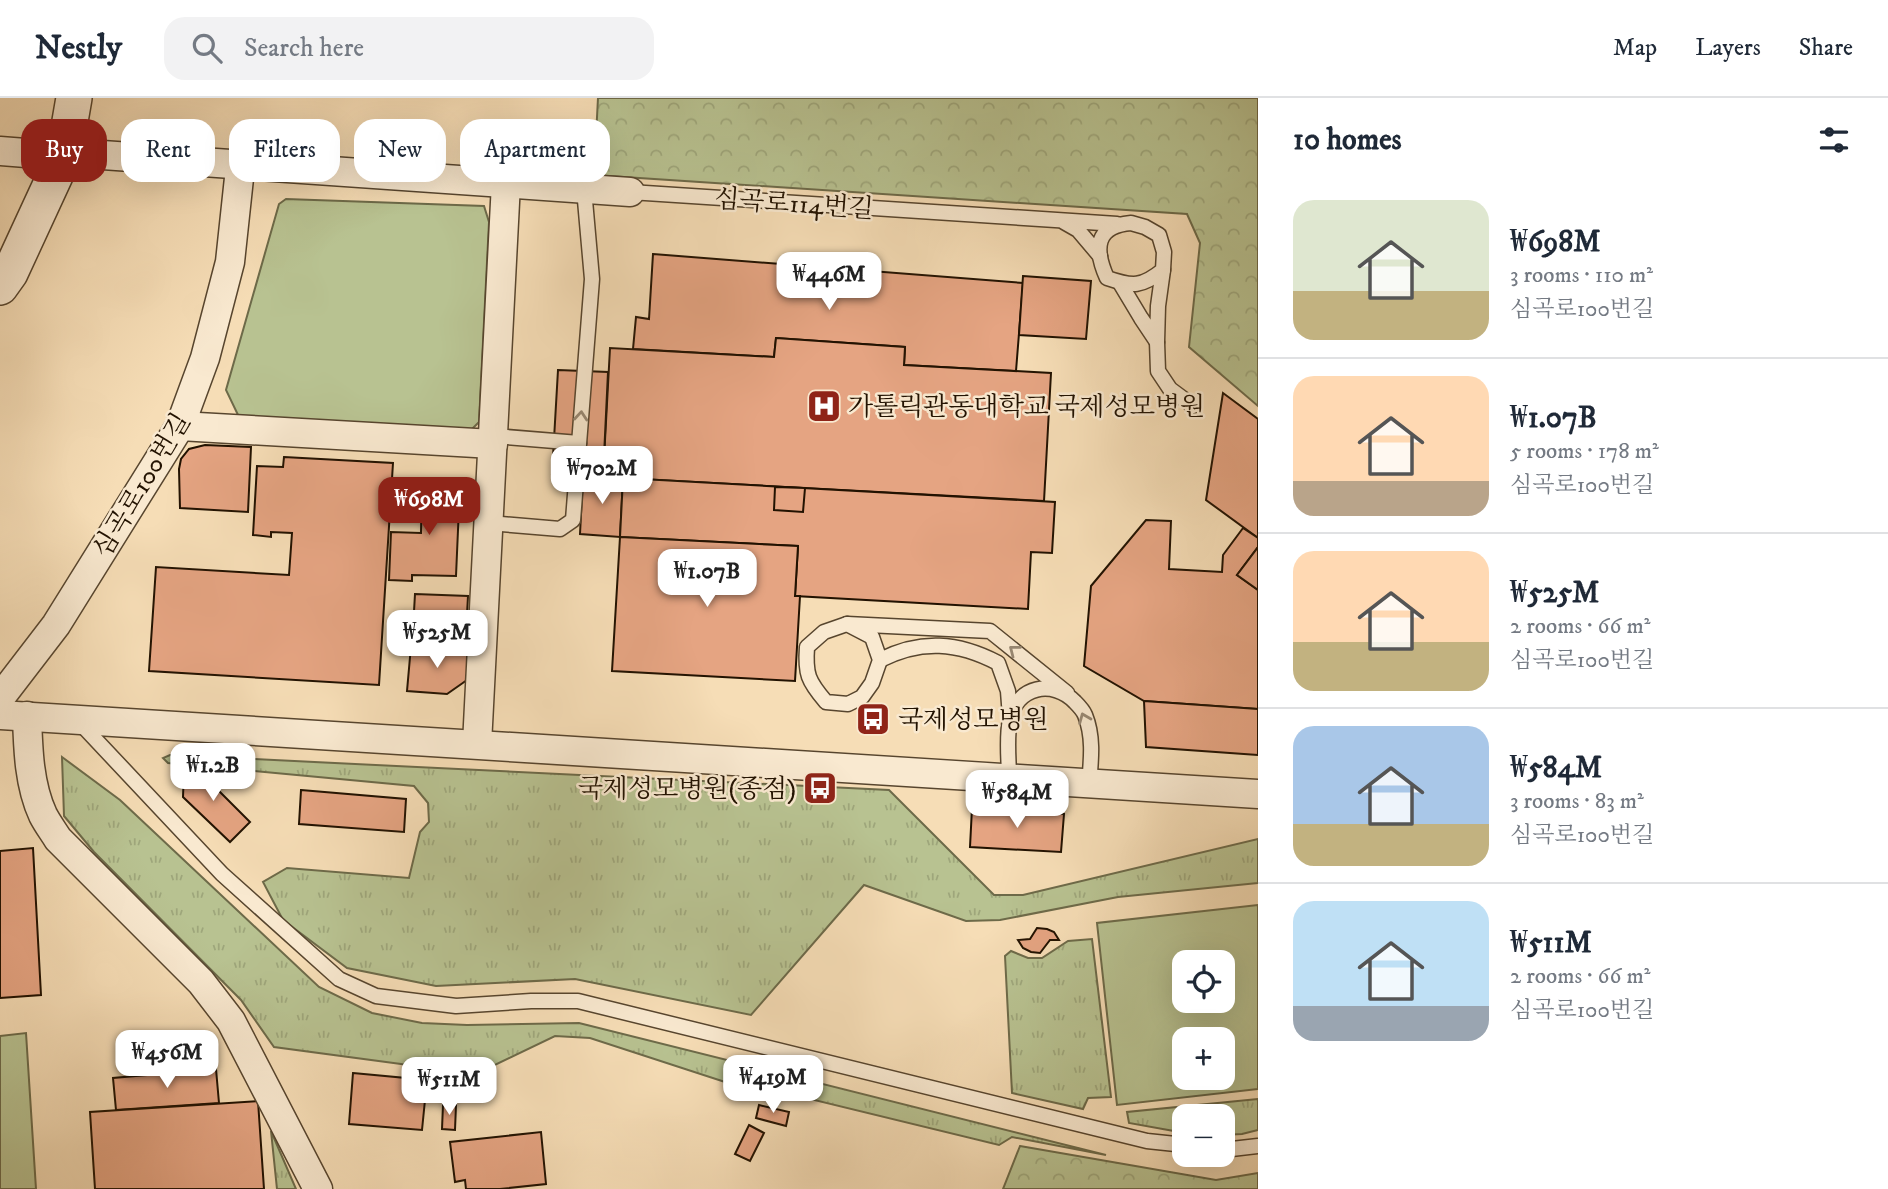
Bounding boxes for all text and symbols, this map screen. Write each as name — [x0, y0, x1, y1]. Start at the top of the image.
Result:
search box — [164, 17, 654, 80]
text: Nestly — [35, 28, 122, 69]
icon: search — [188, 29, 226, 67]
text: Search here — [244, 32, 364, 65]
text: Map — [1613, 33, 1657, 63]
text: Layers — [1695, 33, 1761, 63]
text: Share — [1799, 33, 1853, 63]
chip: Buy — [21, 119, 107, 182]
chip: Rent — [121, 119, 215, 182]
chip: Filters — [229, 119, 340, 182]
chip: New — [354, 119, 446, 182]
chip: Apartment — [460, 119, 610, 182]
icon: filters — [1815, 121, 1853, 159]
text: 10 homes — [1293, 122, 1402, 159]
street label: 심곡로114번길 — [713, 182, 875, 227]
text: ₩698M — [1510, 224, 1601, 261]
icon: home — [1349, 228, 1433, 312]
pin: ₩446M — [780, 252, 878, 312]
text: ₩446M — [792, 260, 866, 289]
text: 3 rooms · 110 m² — [1510, 261, 1653, 290]
text: 심곡로100번길 — [1510, 295, 1654, 324]
hospital icon: 가톨릭관동대학교 국제성모병원 — [805, 387, 843, 425]
place label: 가톨릭관동대학교 국제성모병원 — [848, 391, 1205, 424]
text: ₩1.07B — [1510, 400, 1597, 437]
icon: home — [1349, 404, 1433, 488]
street label: 심곡로100번길 — [86, 407, 198, 564]
one-way arrow — [573, 411, 588, 422]
text: 5 rooms · 178 m² — [1510, 437, 1659, 466]
pin: ₩702M — [553, 446, 651, 506]
text: ₩702M — [567, 454, 637, 483]
text: 심곡로100번길 — [1510, 471, 1654, 500]
pin: ₩698M — [380, 478, 478, 537]
text: ₩698M — [394, 485, 464, 514]
pin: ₩1.07B — [650, 550, 764, 609]
text: ₩1.07B — [674, 557, 740, 586]
text: ₩525M — [1510, 575, 1599, 612]
icon: home — [1349, 579, 1433, 663]
pin: ₩525M — [388, 610, 486, 670]
text: 2 rooms · 66 m² — [1510, 612, 1650, 641]
text: ₩525M — [403, 618, 471, 647]
one-way arrow — [1009, 645, 1022, 658]
text: 심곡로100번길 — [1510, 646, 1654, 675]
bus stop icon: 국제성모병원 — [854, 700, 892, 738]
place label: 국제성모병원 — [898, 704, 1049, 737]
one-way arrow — [1078, 713, 1092, 725]
pin: ₩1.2B — [164, 744, 262, 803]
text: ₩584M — [1510, 750, 1602, 787]
text: ₩1.2B — [186, 751, 240, 780]
icon: home — [1349, 754, 1433, 838]
bus stop icon: 국제성모병원(종점) — [801, 769, 839, 807]
pin: ₩584M — [968, 770, 1066, 830]
place label: 국제성모병원(종점) — [578, 773, 796, 806]
text: ₩584M — [982, 778, 1052, 807]
text: 3 rooms · 83 m² — [1510, 787, 1644, 816]
text: 심곡로100번길 — [1510, 821, 1654, 850]
text: ₩511M — [1510, 925, 1592, 962]
icon: home — [1349, 929, 1433, 1013]
map controls — [1172, 950, 1235, 1167]
button: locate — [1172, 950, 1235, 1013]
text: 2 rooms · 66 m² — [1510, 962, 1650, 991]
text: 심곡로100번길 — [1510, 996, 1654, 1025]
button: + — [1172, 1027, 1235, 1090]
pin: ₩456M — [118, 1030, 216, 1090]
text: ₩456M — [131, 1038, 203, 1067]
pin: ₩419M — [724, 1056, 822, 1115]
pin: ₩511M — [400, 1058, 498, 1117]
text: ₩419M — [739, 1063, 807, 1092]
text: ₩511M — [418, 1065, 480, 1094]
button: − — [1172, 1104, 1235, 1167]

